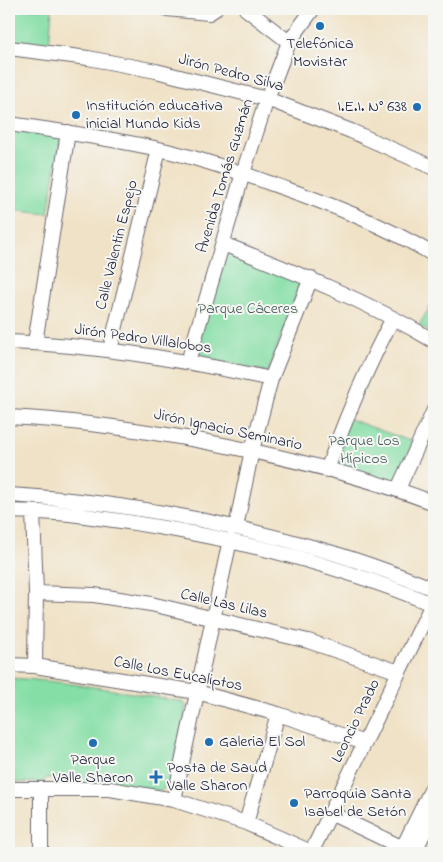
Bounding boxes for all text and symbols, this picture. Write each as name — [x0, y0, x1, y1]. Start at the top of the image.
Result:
marker: Telefónica Movistar — [314, 20, 326, 32]
place label: Telefónica Movistar — [286, 32, 354, 74]
street label: Jirón Pedro Silva — [176, 47, 286, 99]
place label: Institución educativa inicial Mundo Kids — [86, 94, 223, 136]
place label: I.E.I. N° 638 — [337, 95, 407, 119]
street label: Avenida Tomás Guzmán — [190, 96, 260, 256]
marker: I.E.I. N° 638 — [411, 101, 423, 113]
marker: Institución educativa inicial Mundo Kids — [70, 109, 82, 121]
street label: Calle Valentin Espejo — [89, 177, 145, 313]
park label: Parque Cáceres — [198, 297, 298, 321]
street label: Jirón Pedro Villalobos — [73, 317, 213, 361]
street label: Jirón Ignacio Seminario — [152, 403, 304, 457]
park label: Parque Los Hípicos — [328, 429, 400, 471]
street label: Calle Las Lilas — [178, 582, 270, 626]
street label: Calle Los Eucaliptos — [111, 650, 245, 698]
street label: Leoncio Prado — [325, 675, 387, 767]
place label: Galeria El Sol — [219, 730, 306, 754]
marker: Galeria El Sol — [203, 736, 215, 748]
marker: Parque Valle Sharon — [87, 737, 99, 749]
place label: Parque Valle Sharon — [52, 748, 133, 790]
place label: Posta de Saud Valle Sharon — [166, 756, 267, 798]
marker: Posta de Saud Valle Sharon — [149, 770, 163, 784]
place label: Parroquia Santa Isabel de Setón — [304, 782, 411, 824]
marker: Parroquia Santa Isabel de Setón — [288, 797, 300, 809]

